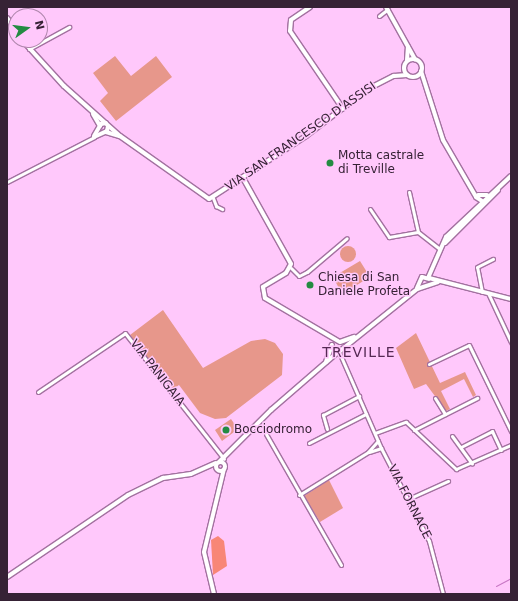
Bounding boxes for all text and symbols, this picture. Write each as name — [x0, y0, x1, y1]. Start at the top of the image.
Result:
north arrow — [8, 8, 48, 48]
text: N — [32, 19, 47, 31]
street label: VIA SAN FRANCESCO D'ASSISI — [223, 79, 379, 195]
place label: Motta castrale di Treville — [338, 149, 424, 177]
marker: Motta castrale di Treville — [325, 158, 335, 168]
place label: Chiesa di San Daniele Profeta — [318, 271, 410, 299]
marker: Chiesa di San Daniele Profeta — [305, 280, 315, 290]
street label: VIA PANIGAIA — [127, 337, 187, 409]
district label: TREVILLE — [322, 344, 396, 360]
place label: Bocciodromo — [234, 423, 312, 437]
marker: Bocciodromo — [221, 425, 231, 435]
street label: VIA FORNACE — [384, 462, 434, 542]

